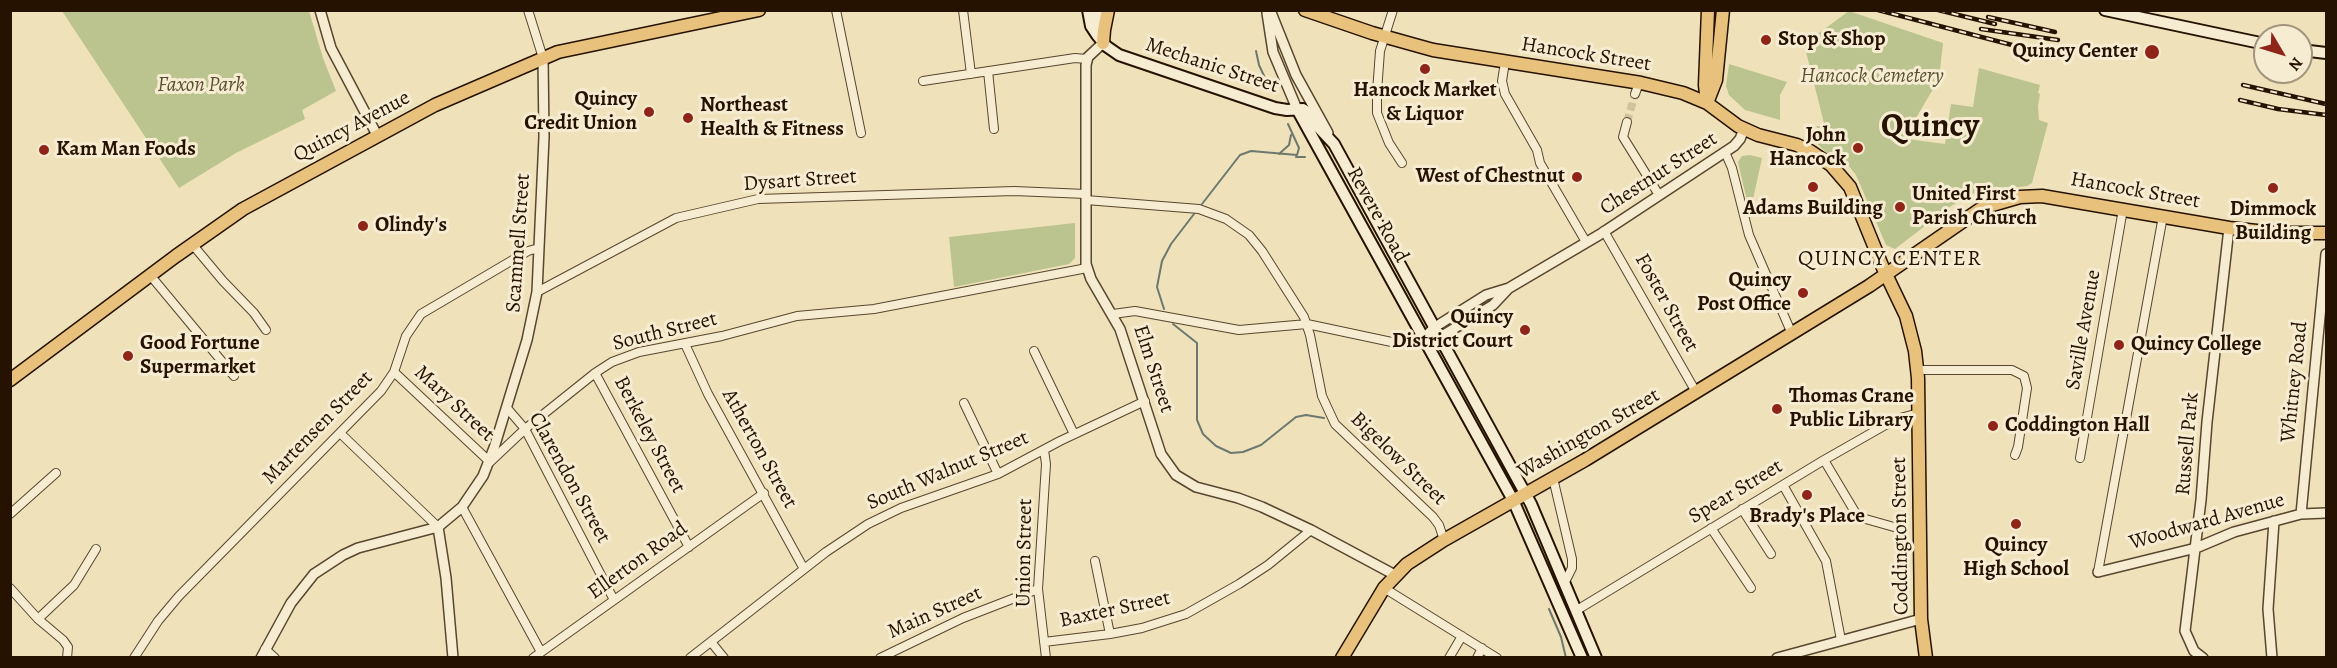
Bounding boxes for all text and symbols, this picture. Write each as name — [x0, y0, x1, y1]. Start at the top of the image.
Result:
north arrow — [2253, 24, 2313, 84]
place label: Stop & Shop — [1778, 27, 1886, 53]
street label: Hancock Street — [1519, 32, 1653, 78]
street label: Mechanic Street — [1142, 33, 1282, 99]
marker: Stop & Shop — [1759, 33, 1773, 47]
place label: Quincy Center — [2012, 39, 2138, 65]
marker: Quincy Center — [2143, 43, 2161, 61]
text: N — [2283, 52, 2308, 75]
marker: Hancock Market & Liquor — [1418, 62, 1432, 76]
park label: Hancock Cemetery — [1800, 64, 1944, 90]
park label: Faxon Park — [157, 73, 245, 99]
place label: Hancock Market & Liquor — [1353, 78, 1497, 128]
street label: Quincy Avenue — [289, 86, 415, 168]
place label: Quincy Credit Union — [524, 87, 637, 137]
place label: Northeast Health & Fitness — [700, 93, 844, 143]
marker: Quincy Credit Union — [642, 105, 656, 119]
district label: Quincy — [1881, 108, 1979, 148]
marker: Northeast Health & Fitness — [681, 111, 695, 125]
place label: John Hancock — [1769, 123, 1846, 173]
street label: Chestnut Street — [1596, 127, 1722, 221]
place label: Kam Man Foods — [56, 137, 196, 163]
marker: John Hancock — [1851, 141, 1865, 155]
marker: Kam Man Foods — [37, 143, 51, 157]
street label: Revere Road — [1340, 163, 1414, 267]
street label: Dysart Street — [743, 164, 857, 198]
place label: West of Chestnut — [1416, 164, 1565, 190]
street label: Hancock Street — [2068, 167, 2202, 215]
marker: West of Chestnut — [1570, 170, 1584, 184]
street label: Scammell Street — [502, 172, 536, 314]
marker: Adams Building — [1806, 180, 1820, 194]
marker: Dimmock Building — [2266, 181, 2280, 195]
place label: United First Parish Church — [1912, 182, 2037, 232]
place label: Adams Building — [1743, 196, 1883, 222]
place label: Dimmock Building — [2230, 197, 2316, 247]
marker: United First Parish Church — [1893, 200, 1907, 214]
place label: Olindy's — [375, 213, 447, 239]
marker: Olindy's — [356, 219, 370, 233]
district label: QUINCY CENTER — [1798, 247, 1982, 273]
street label: Foster Street — [1629, 249, 1703, 357]
place label: Quincy Post Office — [1697, 268, 1791, 318]
street label: Saville Avenue — [2061, 268, 2107, 392]
marker: Quincy Post Office — [1796, 286, 1810, 300]
place label: Quincy District Court — [1392, 305, 1513, 355]
street label: South Street — [610, 307, 720, 357]
street label: Whitney Road — [2276, 320, 2314, 444]
street label: Elm Street — [1127, 322, 1179, 416]
marker: Quincy District Court — [1518, 323, 1532, 337]
place label: Good Fortune Supermarket — [140, 331, 260, 381]
place label: Quincy College — [2131, 332, 2261, 358]
marker: Quincy College — [2112, 338, 2126, 352]
marker: Good Fortune Supermarket — [121, 349, 135, 363]
street label: Mary Street — [409, 360, 499, 448]
street label: Martensen Street — [257, 366, 379, 490]
street label: Berkeley Street — [608, 372, 690, 498]
street label: Washington Street — [1513, 383, 1665, 485]
place label: Thomas Crane Public Library — [1789, 384, 1914, 434]
street label: Atherton Street — [716, 385, 802, 513]
street label: Russell Park — [2171, 391, 2205, 497]
marker: Thomas Crane Public Library — [1770, 402, 1784, 416]
street label: Bigelow Street — [1345, 407, 1451, 511]
street label: Clarendon Street — [523, 408, 615, 548]
place label: Coddington Hall — [2005, 413, 2149, 439]
marker: Coddington Hall — [1986, 419, 2000, 433]
street label: South Walnut Street — [863, 426, 1033, 516]
street label: Spear Street — [1684, 454, 1788, 530]
street label: Coddington Street — [1887, 457, 1915, 615]
marker: Brady's Place — [1800, 488, 1814, 502]
street label: Woodward Avenue — [2127, 488, 2287, 556]
street label: Union Street — [1011, 498, 1039, 608]
place label: Brady's Place — [1749, 504, 1865, 530]
street label: Ellerton Road — [583, 516, 693, 606]
marker: Quincy High School — [2009, 517, 2023, 531]
place label: Quincy High School — [1963, 533, 2069, 583]
street label: Main Street — [884, 581, 986, 645]
street label: Baxter Street — [1057, 586, 1173, 634]

